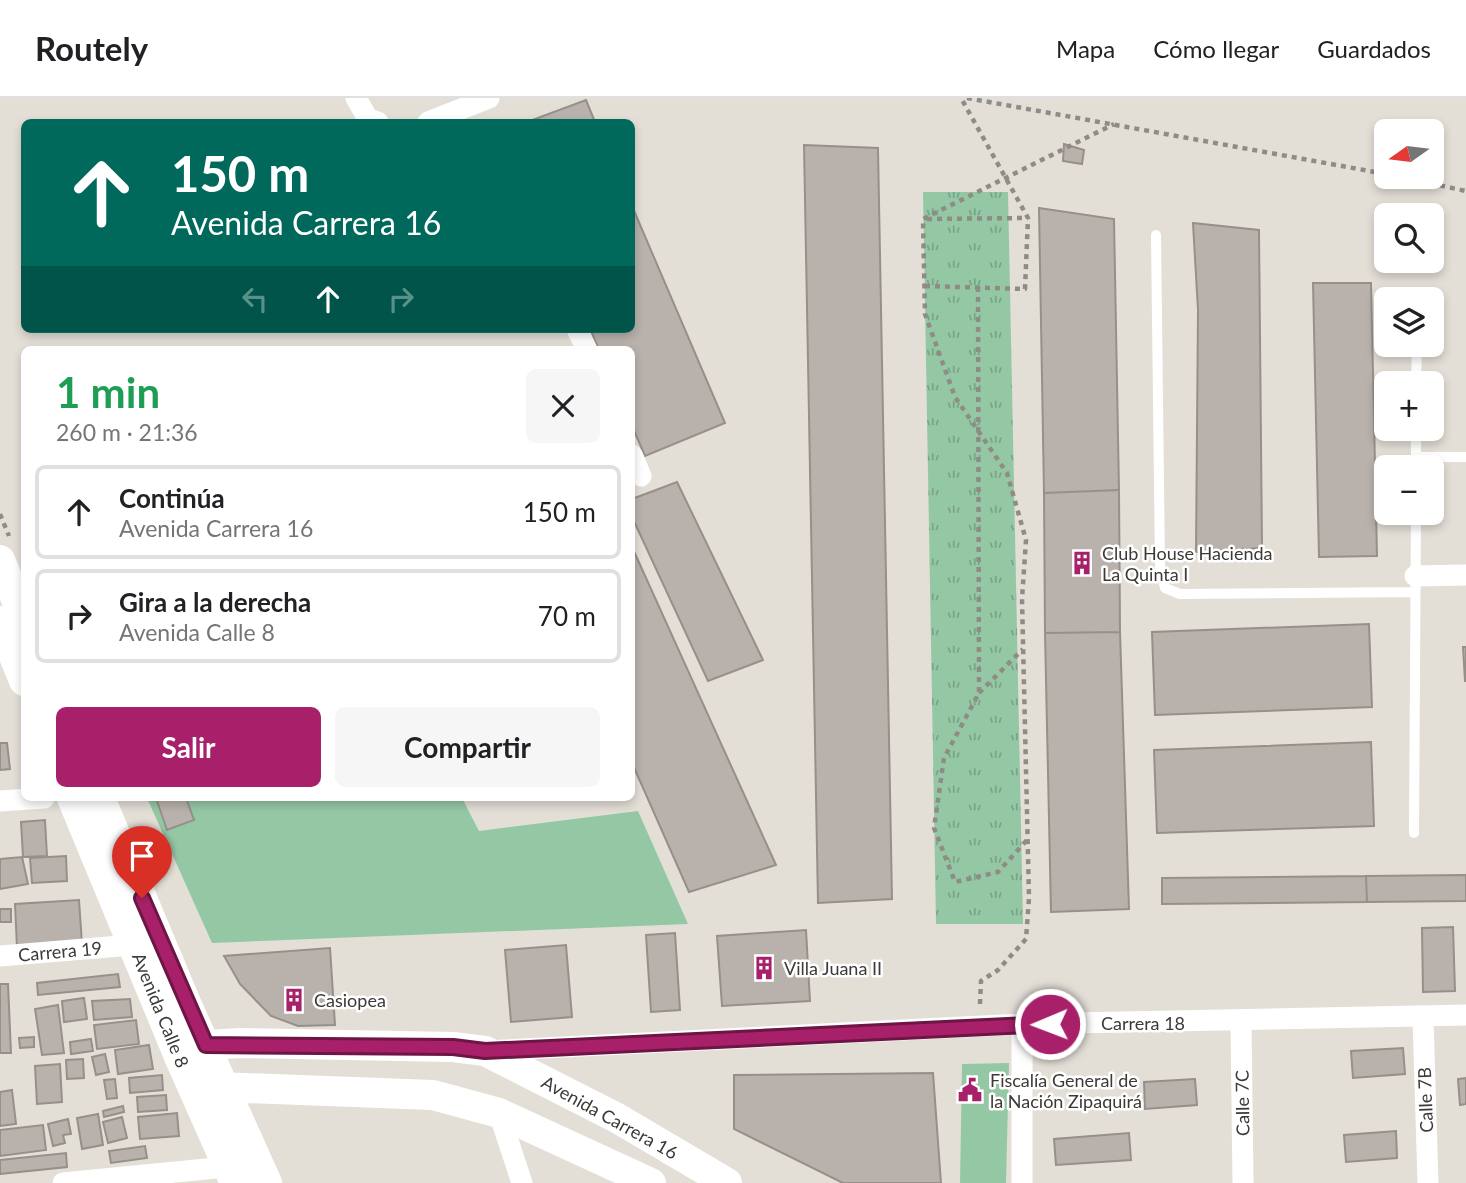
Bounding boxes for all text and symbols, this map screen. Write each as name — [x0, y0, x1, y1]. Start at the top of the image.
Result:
text: Routely — [35, 28, 148, 68]
text: Mapa — [1056, 34, 1115, 63]
text: Cómo llegar — [1153, 34, 1279, 63]
text: Guardados — [1317, 34, 1431, 63]
north arrow — [1374, 119, 1444, 189]
map controls — [1374, 119, 1444, 525]
text: 150 m — [171, 144, 309, 202]
icon: ahead — [56, 147, 147, 238]
text: Avenida Carrera 16 — [171, 203, 441, 242]
button: search — [1374, 203, 1444, 273]
icon: left — [236, 280, 274, 318]
icon: ahead — [309, 280, 347, 318]
icon: right — [382, 280, 420, 318]
button: layers — [1374, 287, 1444, 357]
text: 1 min — [56, 367, 160, 417]
button: close — [526, 369, 600, 443]
button: + — [1374, 371, 1444, 441]
text: 260 m · 21:36 — [56, 418, 198, 446]
button: − — [1374, 455, 1444, 525]
text: Continúa — [119, 482, 225, 514]
icon: ahead — [60, 493, 98, 531]
text: 150 m — [523, 496, 596, 528]
text: Avenida Carrera 16 — [119, 514, 313, 542]
place label: Club House Hacienda La Quinta I — [1102, 542, 1273, 585]
building icon: Club House Hacienda La Quinta I — [1068, 549, 1096, 577]
text: Gira a la derecha — [119, 586, 311, 618]
icon: right — [60, 597, 98, 635]
text: 70 m — [538, 600, 596, 632]
text: Avenida Calle 8 — [119, 618, 275, 646]
button: Salir — [56, 707, 321, 787]
button: Compartir — [335, 707, 600, 787]
pin — [112, 826, 172, 898]
icon: arrive — [123, 837, 161, 875]
street label: Carrera 19 — [17, 936, 103, 966]
street label: Avenida Calle 8 — [128, 949, 194, 1071]
building icon: Villa Juana II — [750, 954, 778, 982]
place label: Villa Juana II — [784, 957, 882, 979]
building icon: Casiopea — [280, 986, 308, 1014]
position arrow — [1013, 987, 1087, 1061]
place label: Casiopea — [314, 989, 386, 1011]
street label: Carrera 18 — [1101, 1012, 1185, 1034]
street label: Calle 7B — [1413, 1067, 1437, 1133]
place label: Fiscalía General de la Nación Zipaquirá — [990, 1069, 1142, 1112]
street label: Calle 7C — [1230, 1070, 1254, 1136]
street label: Avenida Carrera 16 — [538, 1071, 682, 1163]
public building icon: Fiscalía General de la Nación Zipaquirá — [956, 1076, 984, 1104]

